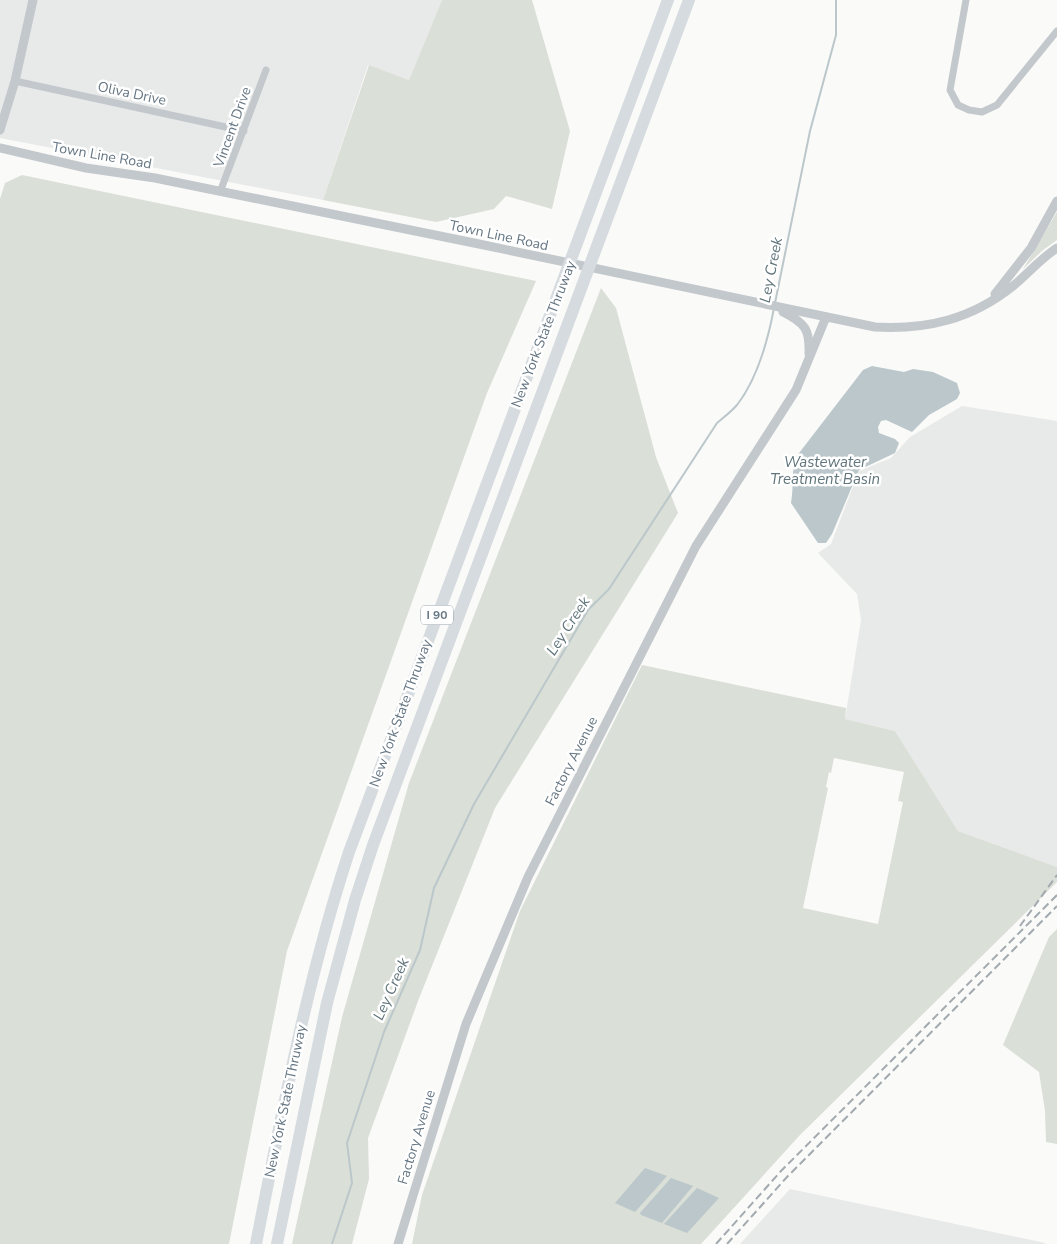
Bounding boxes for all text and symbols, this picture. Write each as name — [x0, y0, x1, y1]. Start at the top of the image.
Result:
street label: Oliva Drive — [96, 77, 168, 110]
street label: Vincent Drive — [209, 84, 256, 171]
street label: Town Line Road — [51, 137, 153, 174]
street label: Town Line Road — [448, 216, 550, 255]
water label: Ley Creek — [755, 235, 787, 304]
street label: New York State Thruway — [507, 257, 581, 410]
water label: Wastewater Treatment Basin — [770, 452, 880, 489]
water label: Ley Creek — [542, 592, 595, 659]
road number: I 90 — [421, 606, 453, 624]
street label: New York State Thruway — [365, 636, 436, 790]
street label: Factory Avenue — [541, 713, 602, 809]
water label: Ley Creek — [368, 954, 414, 1023]
street label: New York State Thruway — [260, 1022, 311, 1179]
street label: Factory Avenue — [393, 1088, 440, 1187]

